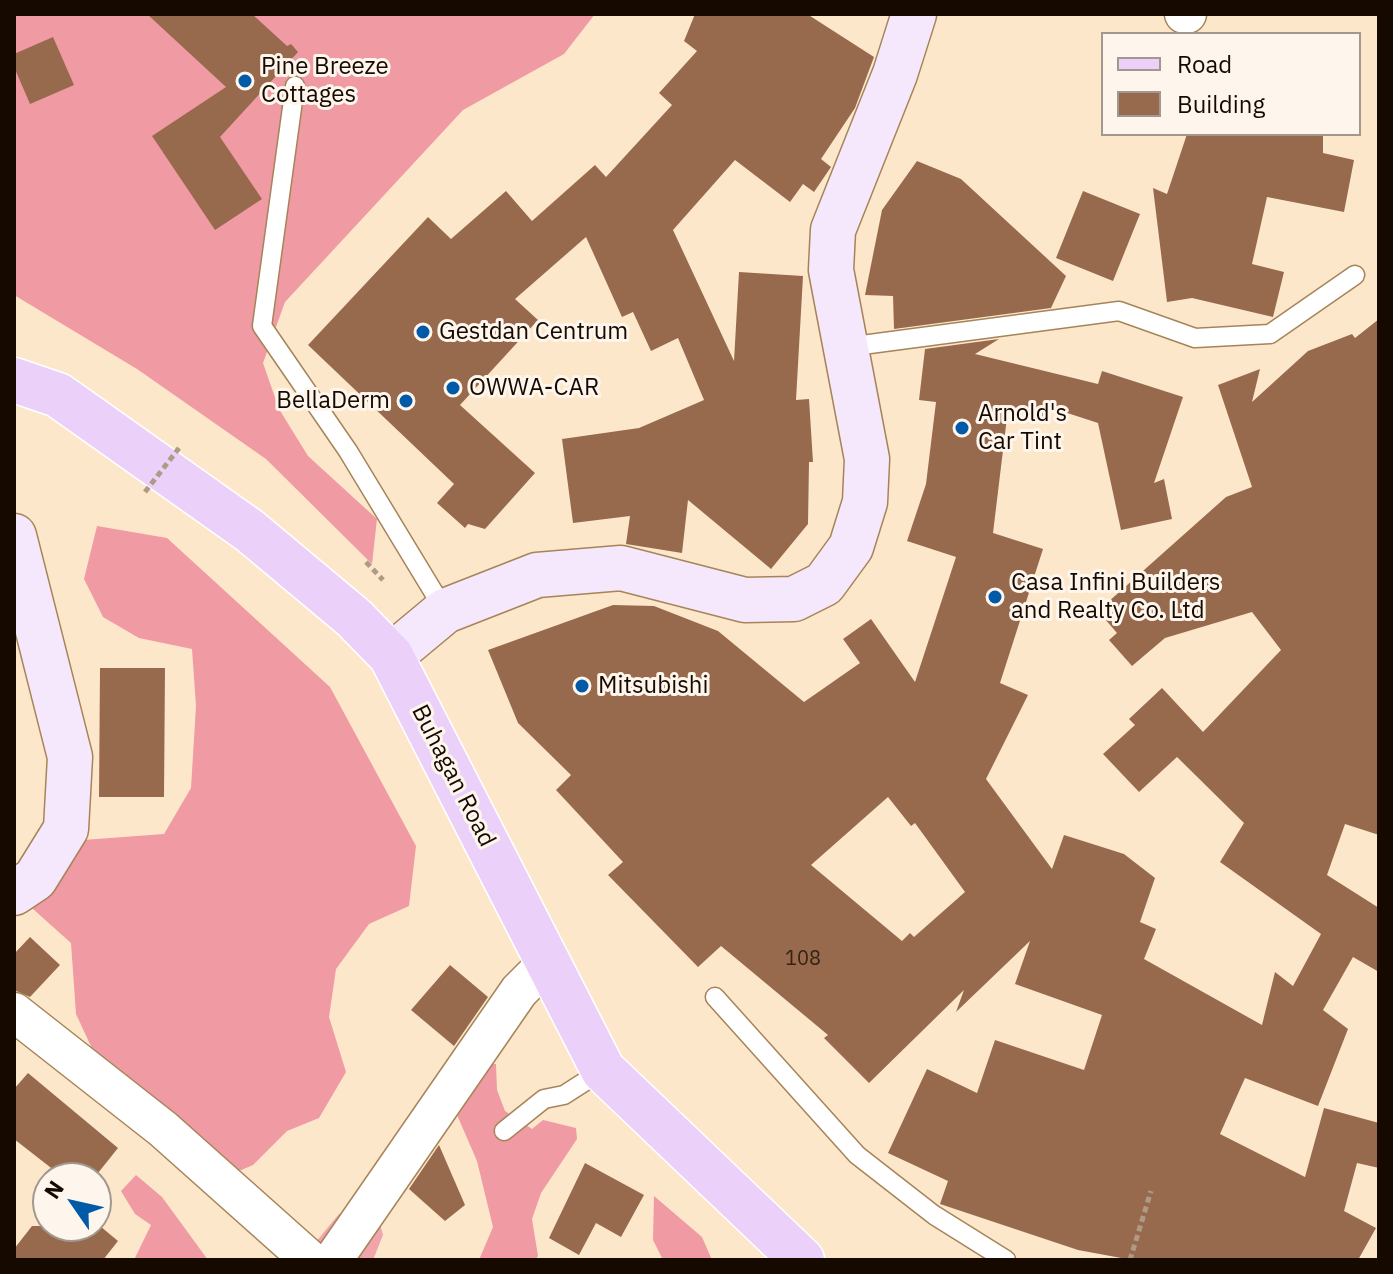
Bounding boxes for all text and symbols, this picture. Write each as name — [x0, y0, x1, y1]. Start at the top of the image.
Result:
legend — [1101, 32, 1361, 136]
text: Road — [1177, 48, 1232, 80]
place label: Pine Breeze Cottages — [261, 53, 389, 109]
marker: Pine Breeze Cottages — [236, 72, 254, 90]
text: Building — [1177, 88, 1265, 120]
place label: Gestdan Centrum — [439, 318, 628, 346]
marker: Gestdan Centrum — [414, 323, 432, 341]
place label: OWWA-CAR — [469, 374, 599, 402]
marker: OWWA-CAR — [444, 379, 462, 397]
place label: BellaDerm — [276, 387, 390, 415]
marker: BellaDerm — [397, 392, 415, 410]
place label: Arnold's Car Tint — [978, 400, 1067, 456]
marker: Arnold's Car Tint — [953, 419, 971, 437]
place label: Casa Infini Builders and Realty Co. Ltd — [1011, 569, 1220, 625]
marker: Casa Infini Builders and Realty Co. Ltd — [986, 588, 1004, 606]
place label: Mitsubishi — [598, 672, 708, 700]
marker: Mitsubishi — [573, 677, 591, 695]
street label: Buhagan Road — [405, 700, 501, 852]
house number: 108 — [785, 947, 821, 971]
north arrow — [32, 1162, 112, 1242]
text: N — [37, 1175, 70, 1204]

